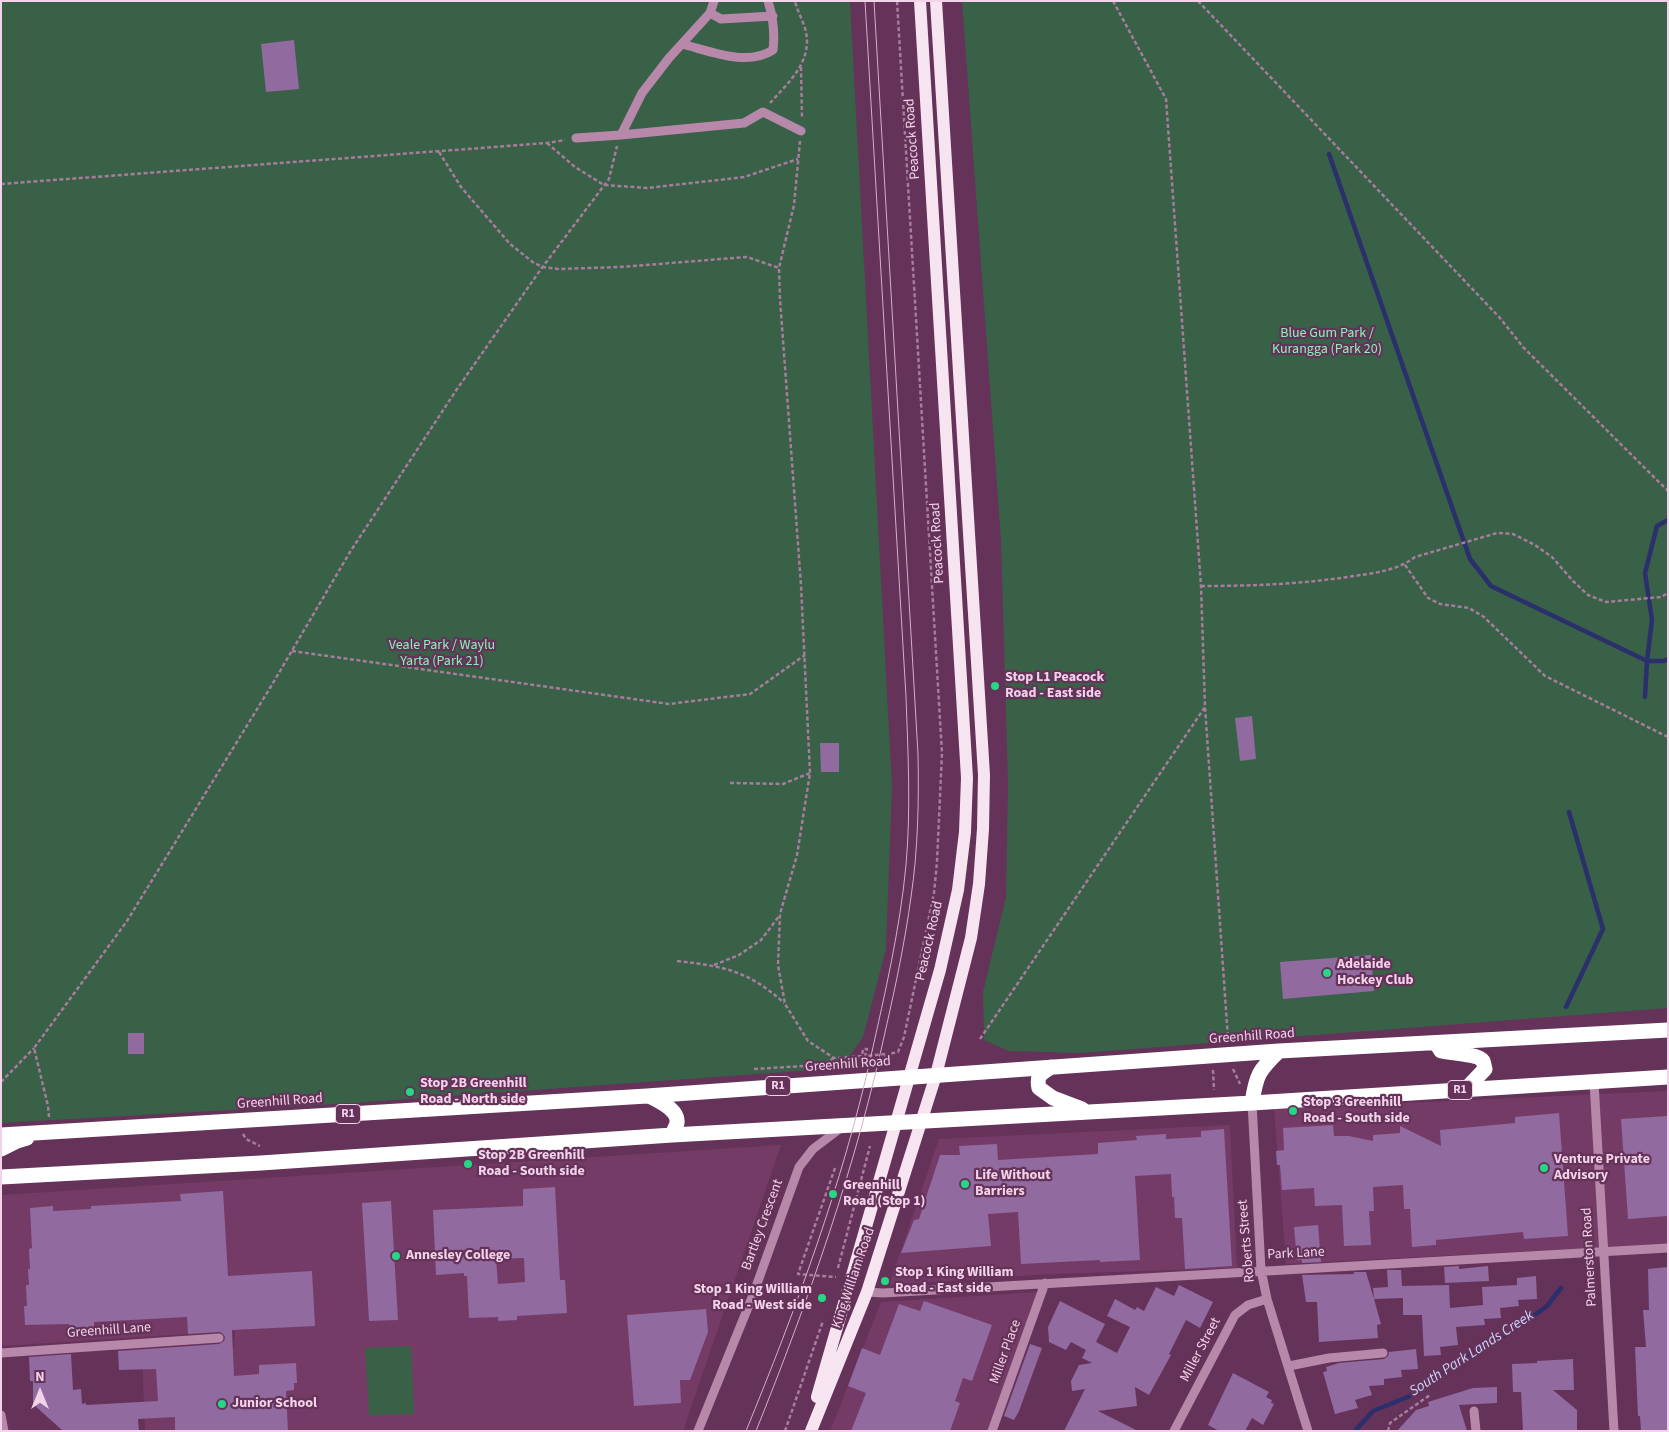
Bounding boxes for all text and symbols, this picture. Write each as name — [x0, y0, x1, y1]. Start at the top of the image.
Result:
street label: Peacock Road — [902, 98, 924, 180]
park label: Blue Gum Park / Kurangga (Park 20) — [1272, 326, 1382, 358]
street label: Peacock Road — [927, 502, 949, 584]
park label: Veale Park / Waylu Yarta (Park 21) — [389, 638, 495, 670]
place label: Stop L1 Peacock Road - East side — [1005, 670, 1104, 702]
marker: Stop L1 Peacock Road - East side — [989, 680, 1001, 692]
street label: Peacock Road — [913, 900, 947, 982]
place label: Adelaide Hockey Club — [1337, 957, 1413, 990]
marker: Adelaide Hockey Club — [1321, 967, 1333, 979]
street label: Greenhill Road — [1209, 1026, 1295, 1048]
street label: Greenhill Road — [805, 1054, 891, 1076]
place label: Stop 2B Greenhill Road - North side — [420, 1076, 526, 1108]
road number: R1 — [766, 1076, 790, 1096]
road number: R1 — [1448, 1080, 1472, 1100]
marker: Stop 2B Greenhill Road - North side — [404, 1086, 416, 1098]
street label: Greenhill Road — [237, 1091, 323, 1113]
place label: Stop 3 Greenhill Road - South side — [1303, 1095, 1410, 1128]
road number: R1 — [336, 1104, 360, 1124]
marker: Stop 3 Greenhill Road - South side — [1287, 1105, 1299, 1117]
place label: Stop 2B Greenhill Road - South side — [478, 1148, 585, 1180]
place label: Venture Private Advisory — [1554, 1152, 1650, 1184]
marker: Stop 2B Greenhill Road - South side — [462, 1158, 474, 1170]
marker: Venture Private Advisory — [1538, 1162, 1550, 1174]
place label: Life Without Barriers — [975, 1168, 1050, 1200]
street label: Bartley Crescent — [739, 1177, 787, 1273]
place label: Greenhill Road (Stop 1) — [843, 1178, 925, 1210]
marker: Life Without Barriers — [959, 1178, 971, 1190]
marker: Greenhill Road (Stop 1) — [827, 1188, 839, 1200]
street label: Roberts Street — [1235, 1199, 1259, 1283]
street label: Palmerston Road — [1579, 1207, 1601, 1307]
street label: King William Road — [829, 1225, 879, 1331]
street label: Park Lane — [1267, 1244, 1325, 1264]
place label: Annesley College — [406, 1248, 510, 1264]
marker: Annesley College — [390, 1250, 402, 1262]
place label: Stop 1 King William Road - East side — [895, 1265, 1014, 1298]
marker: Stop 1 King William Road - East side — [879, 1275, 891, 1287]
place label: Stop 1 King William Road - West side — [693, 1282, 812, 1314]
marker: Stop 1 King William Road - West side — [816, 1292, 828, 1304]
water label: South Park Lands Creek — [1406, 1307, 1538, 1401]
street label: Miller Street — [1177, 1315, 1225, 1385]
street label: Miller Place — [987, 1318, 1025, 1386]
street label: Greenhill Lane — [66, 1320, 152, 1342]
north arrow — [15, 1367, 65, 1417]
text: N — [35, 1367, 45, 1387]
place label: Junior School — [232, 1396, 317, 1412]
marker: Junior School — [216, 1398, 228, 1410]

